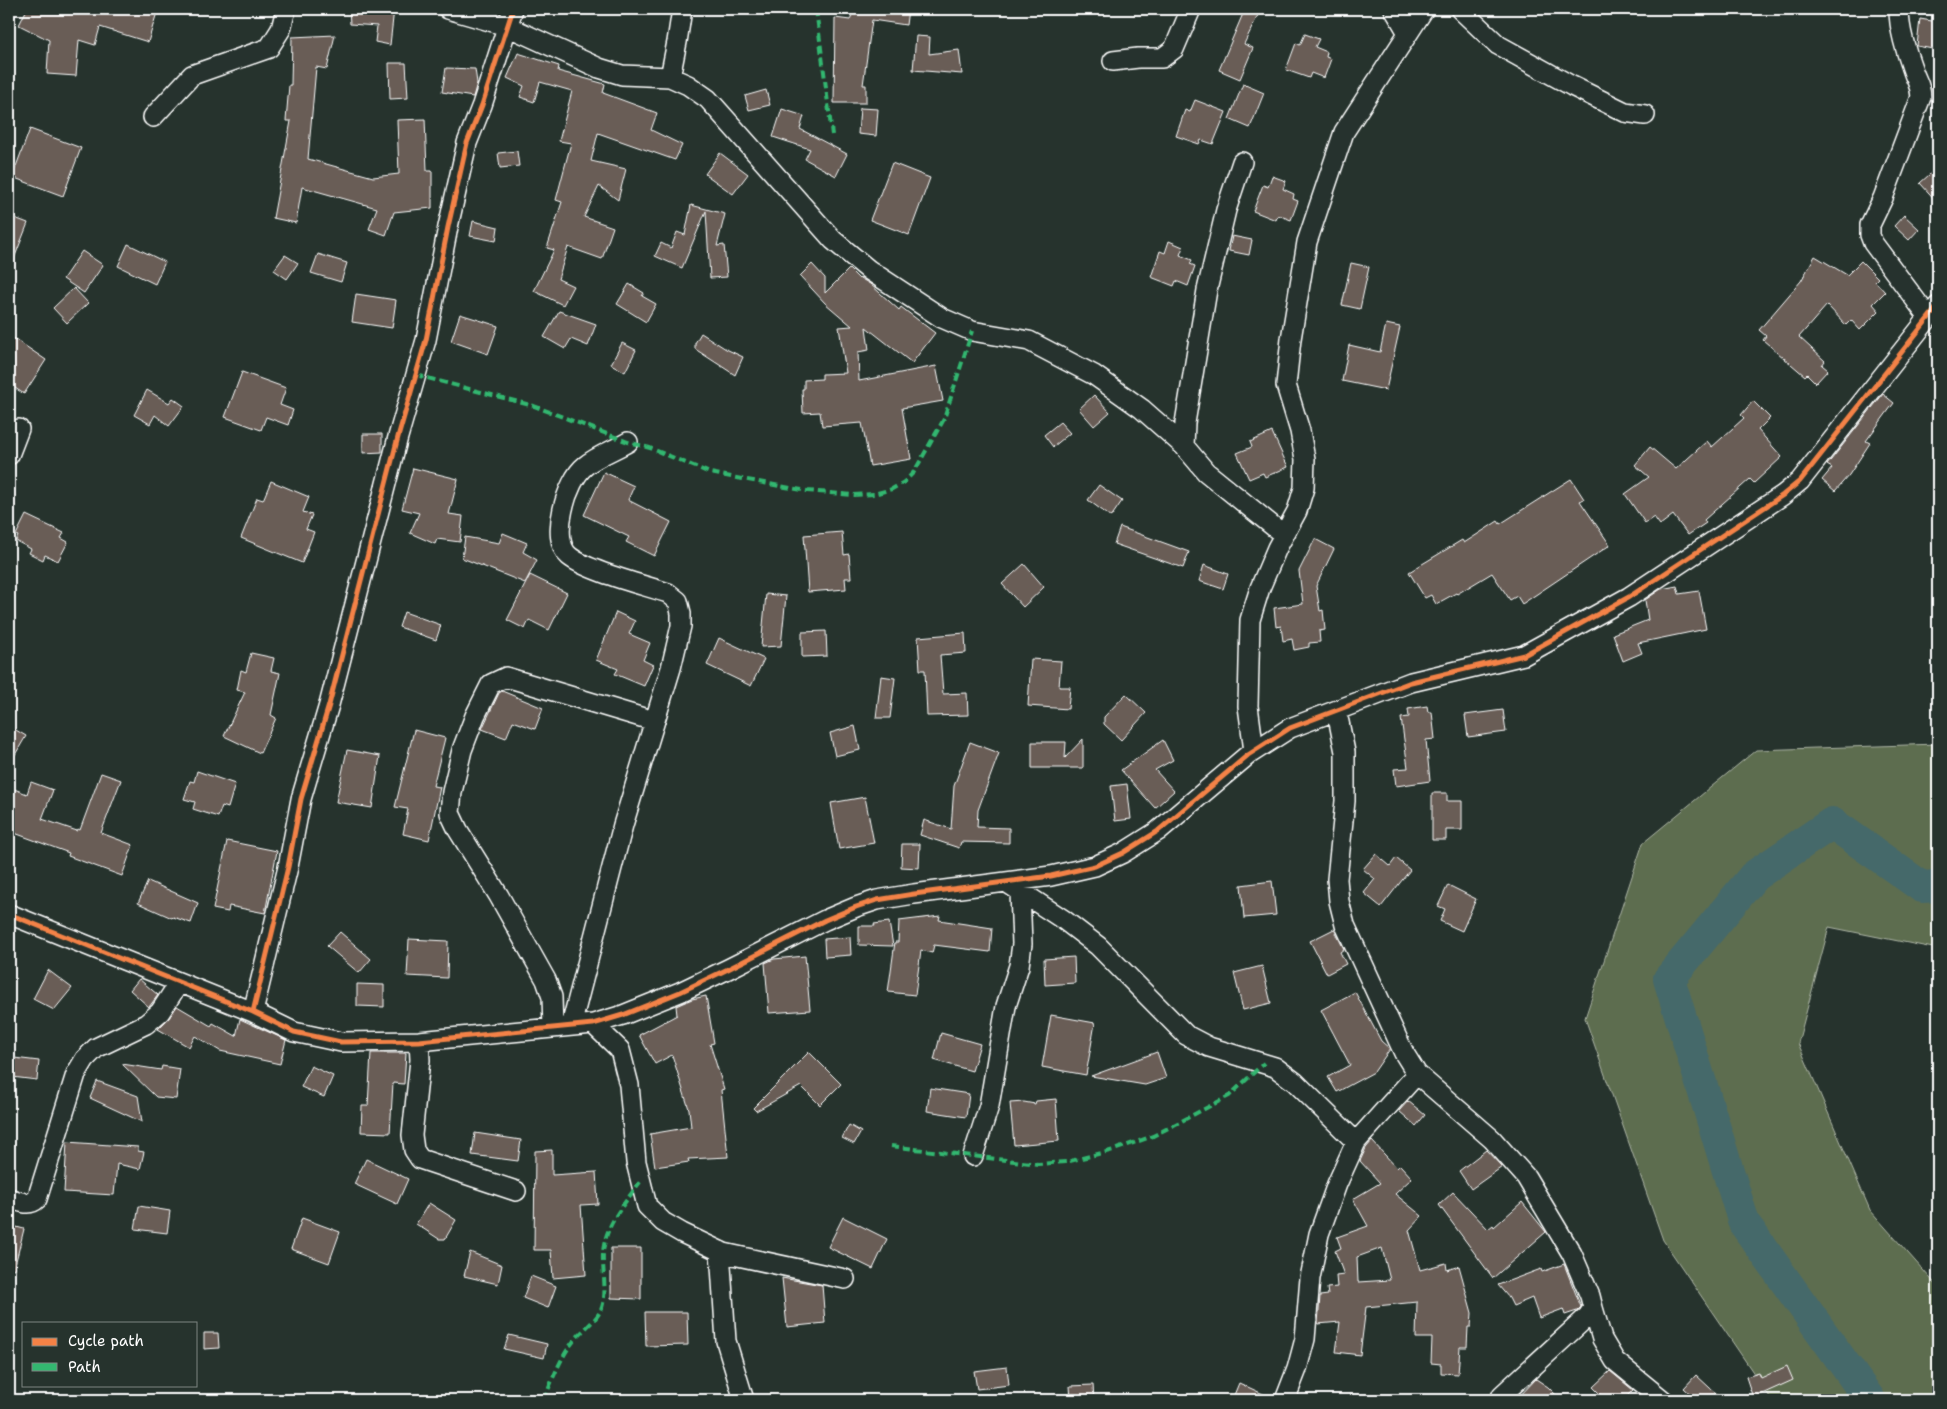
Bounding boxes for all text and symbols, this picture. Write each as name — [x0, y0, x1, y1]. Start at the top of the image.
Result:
legend — [22, 1322, 198, 1386]
text: Cycle path — [68, 1331, 144, 1351]
text: Path — [68, 1357, 101, 1377]

